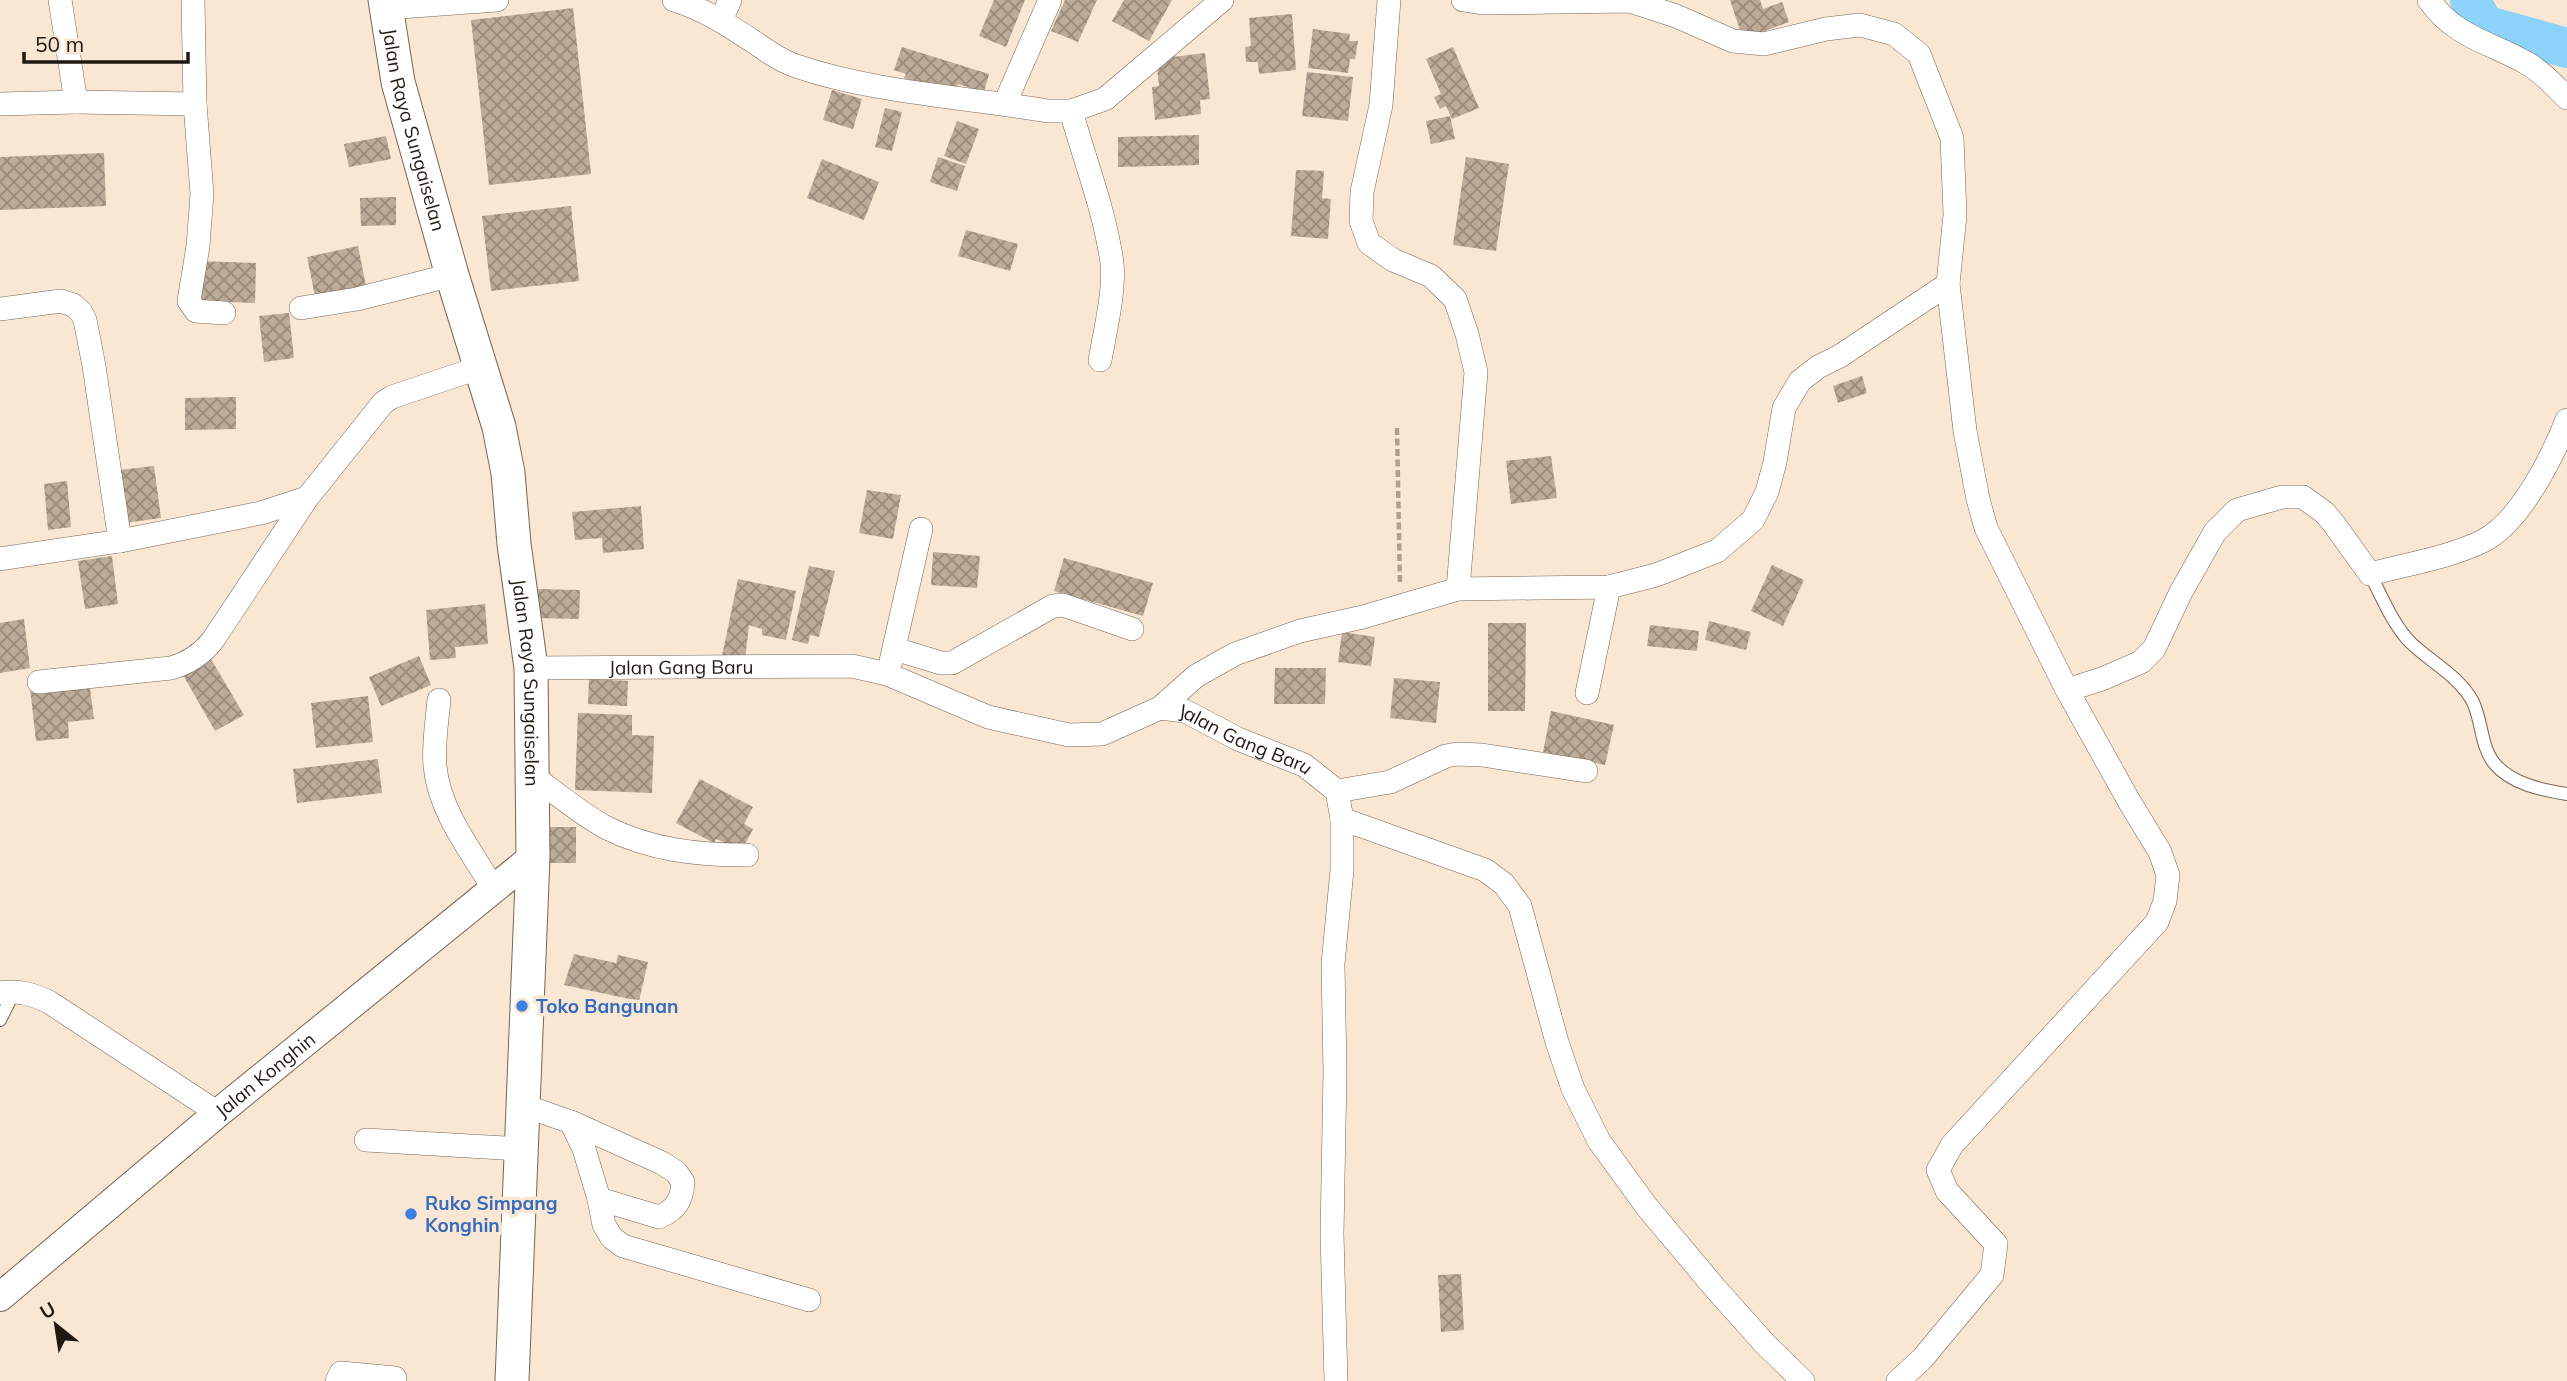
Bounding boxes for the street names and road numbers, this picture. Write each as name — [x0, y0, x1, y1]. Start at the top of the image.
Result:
street label: Jalan Raya Sungaiselan — [378, 26, 451, 234]
street label: Jalan Raya Sungaiselan — [507, 577, 544, 787]
street label: Jalan Gang Baru — [609, 655, 753, 680]
street label: Jalan Gang Baru — [1178, 698, 1318, 779]
street label: Jalan Konghin — [210, 1027, 320, 1122]

